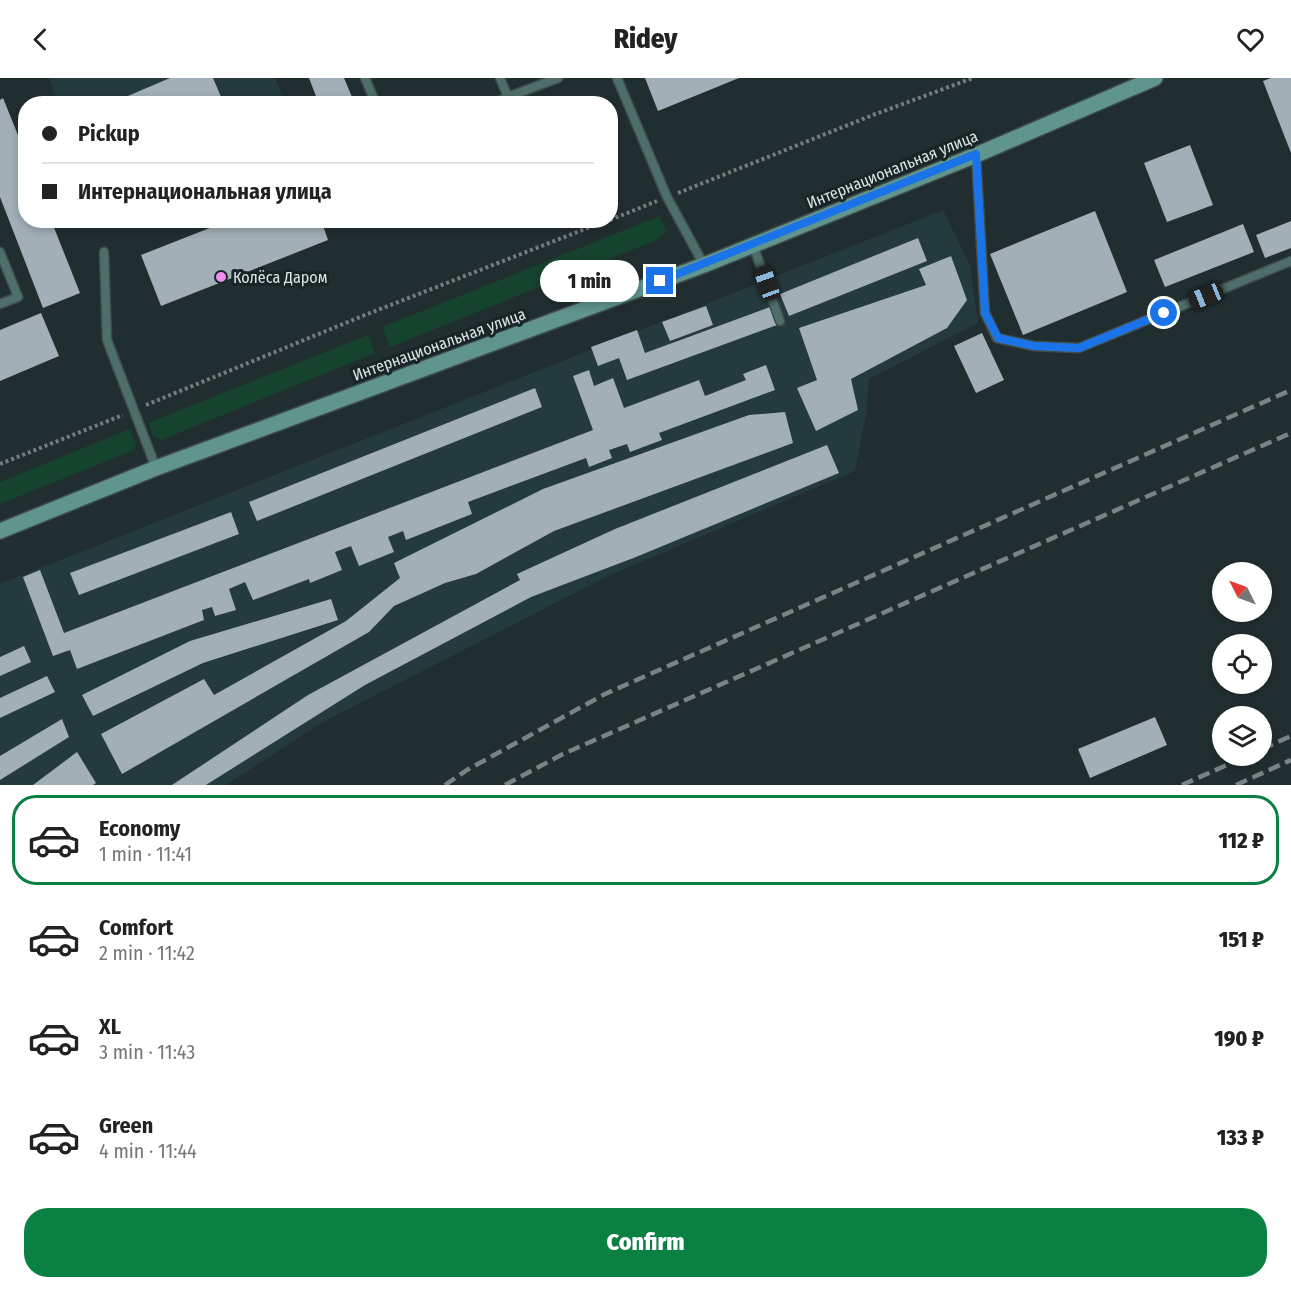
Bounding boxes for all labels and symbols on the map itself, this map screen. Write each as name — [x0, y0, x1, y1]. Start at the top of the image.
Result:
street label: Интернациональная улица — [804, 126, 981, 213]
callout: 1 min — [540, 260, 639, 302]
car — [752, 263, 782, 303]
route end — [646, 267, 673, 294]
place label: Колёса Даром — [233, 268, 327, 287]
marker: Колёса Даром — [214, 270, 228, 284]
car — [1186, 281, 1226, 311]
route start — [1150, 299, 1177, 326]
street label: Интернациональная улица — [350, 304, 528, 385]
north arrow — [1212, 562, 1272, 622]

